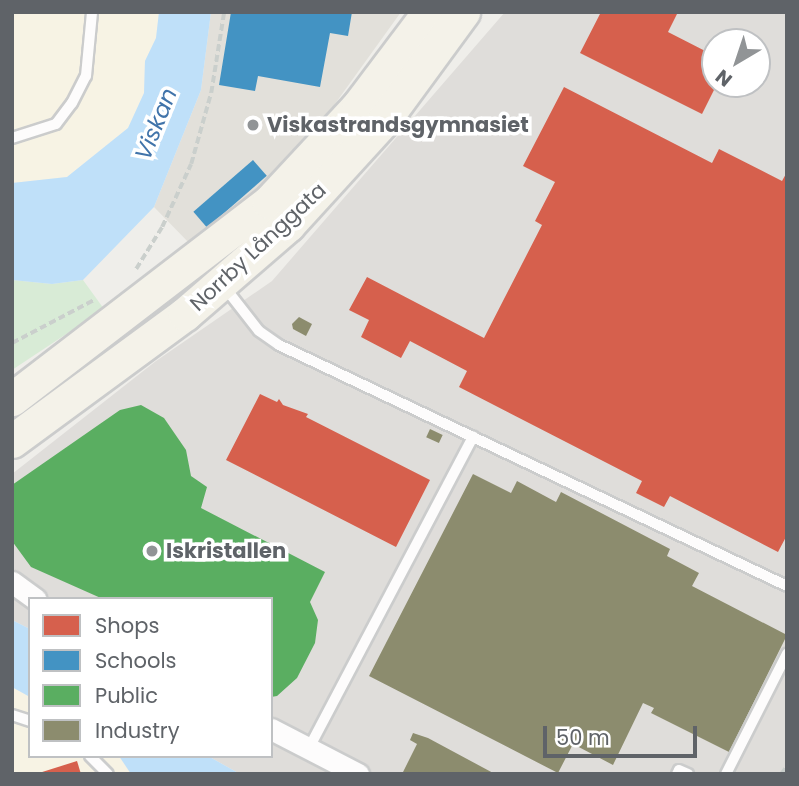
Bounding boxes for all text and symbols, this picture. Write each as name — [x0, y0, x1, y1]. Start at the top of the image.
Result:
north arrow — [701, 28, 771, 98]
text: N — [710, 63, 738, 93]
water label: Viskan — [129, 84, 183, 164]
place label: Viskastrandsgymnasiet — [267, 112, 529, 138]
marker: Viskastrandsgymnasiet — [245, 117, 261, 133]
street label: Norrby Långgata — [185, 178, 331, 316]
place label: Iskristallen — [166, 538, 286, 564]
marker: Iskristallen — [144, 543, 160, 559]
legend — [28, 597, 273, 758]
text: Shops — [95, 611, 159, 640]
text: Schools — [95, 646, 177, 675]
text: Public — [95, 681, 158, 710]
scale bar — [547, 712, 701, 756]
text: Industry — [95, 716, 180, 745]
text: 50 m — [556, 723, 610, 752]

